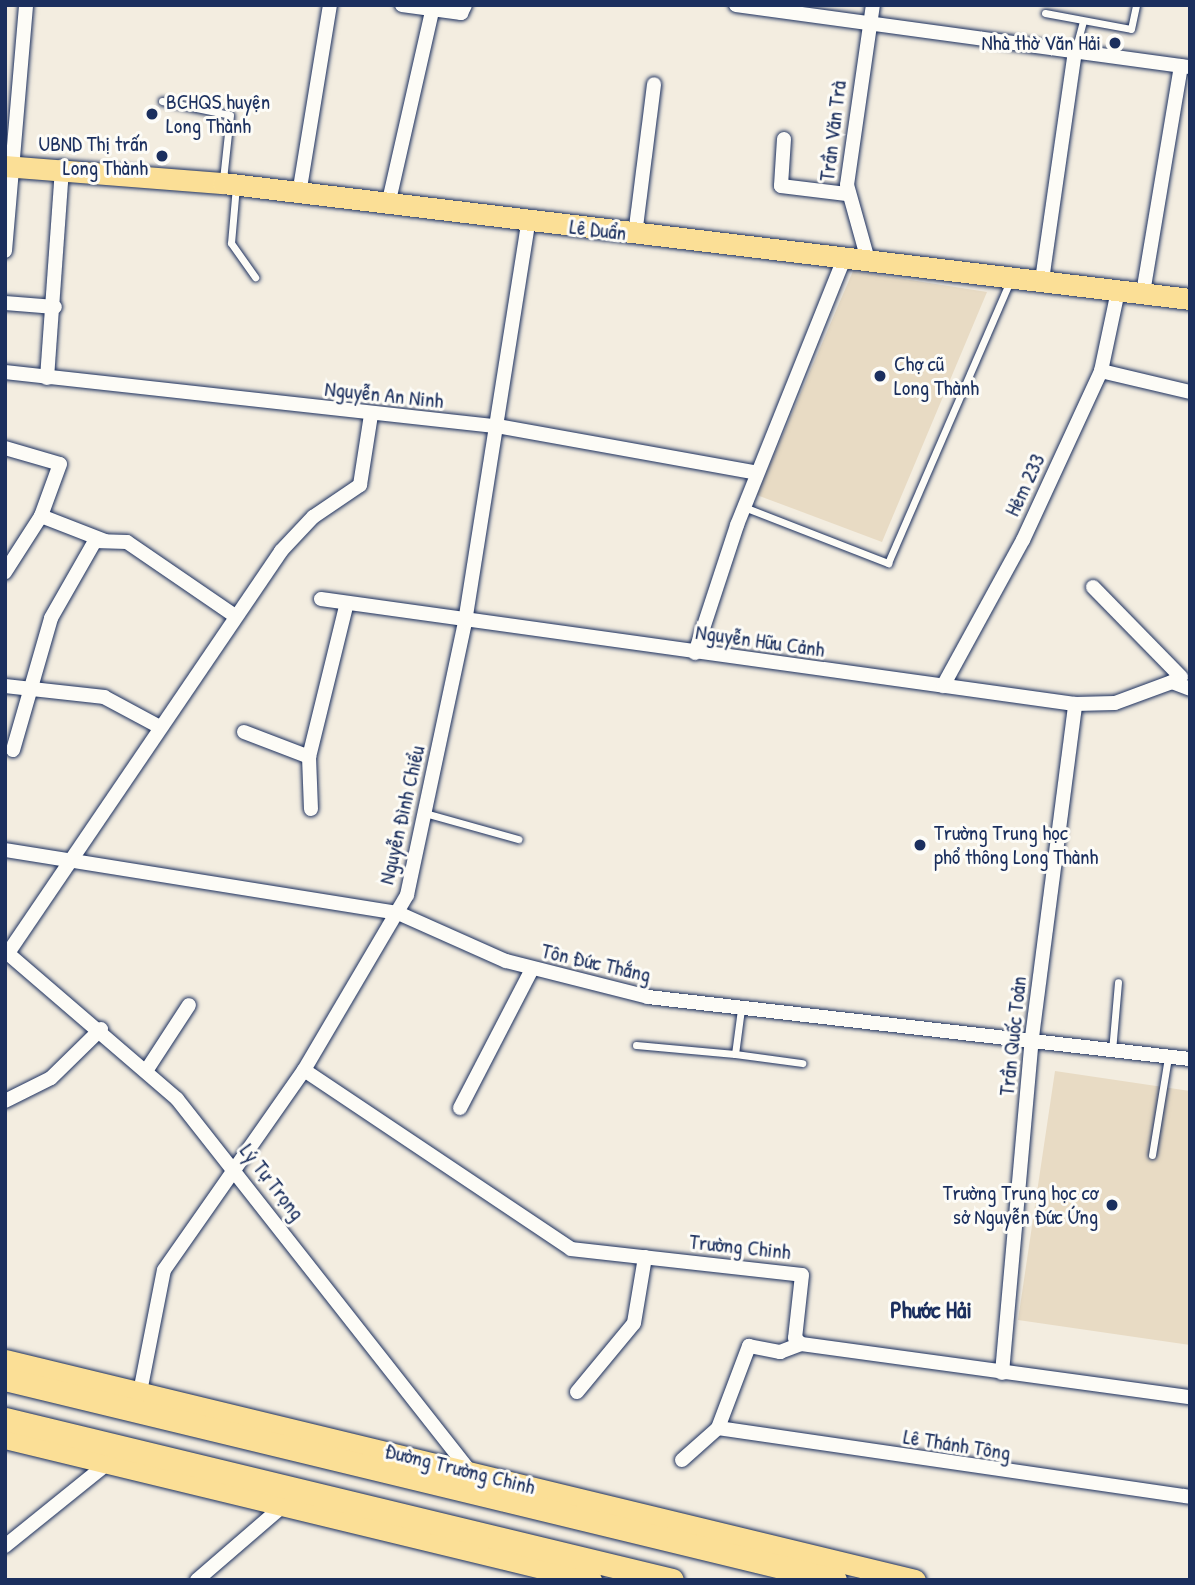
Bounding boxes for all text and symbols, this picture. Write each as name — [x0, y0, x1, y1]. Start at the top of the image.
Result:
place label: Nhà thờ Văn Hải — [981, 30, 1101, 56]
marker: Nhà thờ Văn Hải — [1107, 35, 1123, 51]
street label: Trần Văn Trà — [814, 79, 852, 183]
place label: BCHQS huyện Long Thành — [166, 89, 270, 139]
marker: BCHQS huyện Long Thành — [144, 106, 160, 122]
place label: UBND Thị trấn Long Thành — [39, 131, 148, 181]
marker: UBND Thị trấn Long Thành — [154, 148, 170, 164]
street label: Lê Duẩn — [568, 214, 628, 246]
place label: Chợ cũ Long Thành — [894, 351, 979, 401]
marker: Chợ cũ Long Thành — [872, 368, 888, 384]
street label: Nguyễn An Ninh — [323, 376, 445, 414]
street label: Hẻm 233 — [1000, 450, 1050, 520]
street label: Nguyễn Hữu Cảnh — [694, 619, 826, 663]
street label: Nguyễn Đình Chiểu — [374, 743, 430, 887]
place label: Trường Trung học phổ thông Long Thành — [934, 820, 1098, 870]
marker: Trường Trung học phổ thông Long Thành — [912, 837, 928, 853]
street label: Tôn Đức Thắng — [539, 938, 653, 988]
street label: Trần Quốc Toản — [994, 975, 1032, 1097]
street label: Lý Tự Trọng — [234, 1139, 310, 1225]
place label: Trường Trung học cơ sở Nguyễn Đức Ứng — [943, 1180, 1098, 1230]
marker: Trường Trung học cơ sở Nguyễn Đức Ứng — [1104, 1197, 1120, 1213]
street label: Trường Chinh — [688, 1229, 792, 1265]
district label: Phước Hải — [890, 1296, 972, 1324]
street label: Lê Thánh Tông — [902, 1424, 1012, 1466]
street label: Đường Trường Chinh — [382, 1438, 538, 1500]

